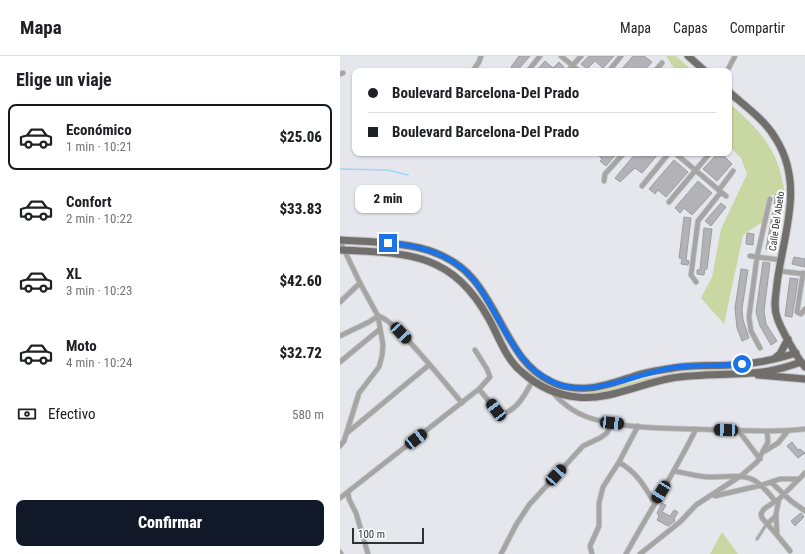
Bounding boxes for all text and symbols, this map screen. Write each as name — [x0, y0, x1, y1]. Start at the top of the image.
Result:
text: Mapa — [20, 16, 62, 39]
text: Mapa — [620, 20, 651, 36]
text: Capas — [673, 20, 708, 36]
text: Compartir — [730, 20, 785, 36]
text: Elige un viaje — [16, 69, 112, 90]
text: Boulevard Barcelona-Del Prado — [392, 84, 579, 102]
icon: car — [18, 119, 54, 155]
text: Económico — [66, 121, 132, 139]
text: Boulevard Barcelona-Del Prado — [392, 123, 579, 141]
text: $25.06 — [279, 128, 322, 146]
text: 1 min · 10:21 — [66, 139, 132, 154]
callout: 2 min — [355, 185, 421, 213]
street label: Calle Del Abeto — [767, 190, 786, 252]
icon: car — [18, 191, 54, 227]
text: 2 min — [374, 191, 402, 206]
text: Confort — [66, 193, 112, 211]
text: $33.83 — [279, 200, 322, 218]
text: 2 min · 10:22 — [66, 211, 132, 226]
route end — [379, 234, 397, 252]
icon: car — [18, 263, 54, 299]
text: XL — [66, 265, 82, 283]
text: $42.60 — [279, 272, 322, 290]
text: 3 min · 10:23 — [66, 283, 132, 298]
car — [388, 320, 414, 346]
icon: car — [18, 335, 54, 371]
text: Moto — [66, 337, 97, 355]
text: $32.72 — [279, 344, 322, 362]
text: 4 min · 10:24 — [66, 355, 132, 370]
route start — [733, 355, 751, 373]
car — [484, 397, 508, 423]
icon: cash — [16, 403, 38, 425]
text: Efectivo — [48, 405, 96, 423]
text: 580 m — [292, 407, 324, 422]
car — [599, 416, 625, 430]
car — [714, 424, 738, 436]
car — [403, 427, 429, 451]
car — [544, 462, 568, 488]
car — [650, 479, 672, 505]
button: Confirmar — [16, 500, 324, 546]
scale bar — [352, 526, 424, 545]
text: 100 m — [358, 528, 385, 541]

